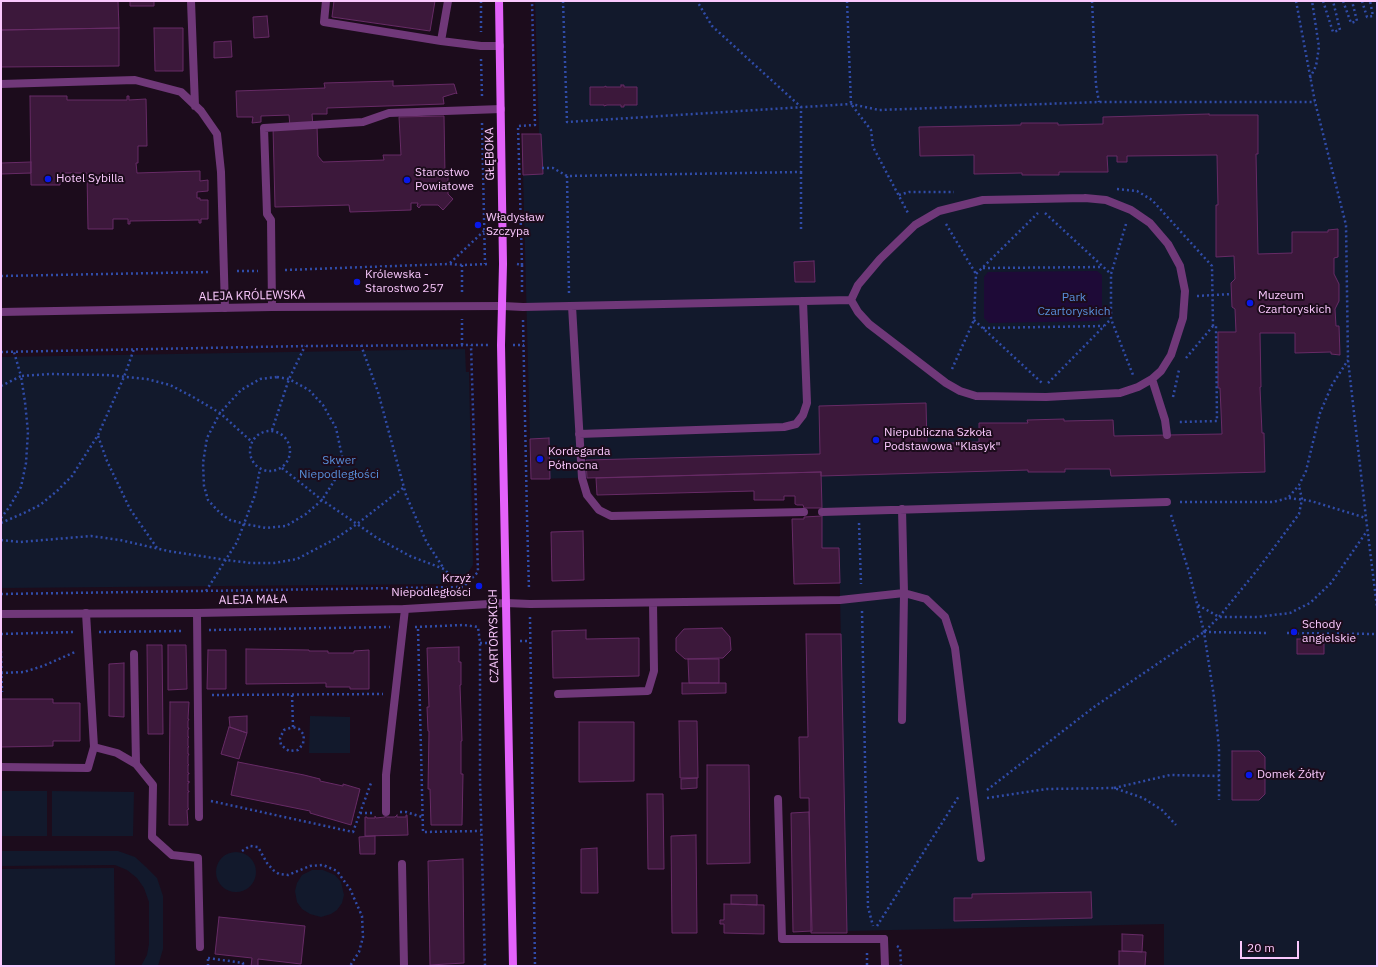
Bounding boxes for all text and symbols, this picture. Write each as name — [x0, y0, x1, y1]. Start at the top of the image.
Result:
street label: GŁĘBOKA — [482, 127, 498, 181]
place label: Starostwo Powiatowe — [415, 166, 474, 194]
place label: Hotel Sybilla — [56, 172, 124, 186]
marker: Hotel Sybilla — [43, 174, 53, 184]
marker: Starostwo Powiatowe — [402, 175, 412, 185]
place label: Władysław Szczypa — [486, 211, 544, 239]
marker: Władysław Szczypa — [473, 220, 483, 230]
place label: Królewska - Starostwo 257 — [365, 268, 444, 296]
marker: Królewska - Starostwo 257 — [352, 277, 362, 287]
street label: ALEJA KRÓLEWSKA — [199, 288, 305, 304]
place label: Muzeum Czartoryskich — [1258, 289, 1331, 317]
park label: Park Czartoryskich — [1037, 291, 1111, 319]
marker: Muzeum Czartoryskich — [1245, 298, 1255, 308]
place label: Niepubliczna Szkoła Podstawowa "Klasyk" — [884, 426, 1000, 454]
marker: Niepubliczna Szkoła Podstawowa "Klasyk" — [871, 435, 881, 445]
place label: Kordegarda Północna — [548, 445, 610, 473]
park label: Skwer Niepodległości — [299, 454, 379, 482]
marker: Kordegarda Północna — [535, 454, 545, 464]
place label: Krzyż Niepodległości — [391, 572, 471, 600]
marker: Krzyż Niepodległości — [474, 581, 484, 591]
street label: CZARTORYSKICH — [486, 589, 502, 683]
street label: ALEJA MAŁA — [219, 592, 287, 608]
place label: Schody angielskie — [1302, 618, 1356, 646]
marker: Schody angielskie — [1289, 627, 1299, 637]
place label: Domek Żółty — [1257, 768, 1325, 782]
marker: Domek Żółty — [1244, 770, 1254, 780]
scale bar — [1242, 933, 1301, 959]
text: 20 m — [1247, 940, 1275, 955]

